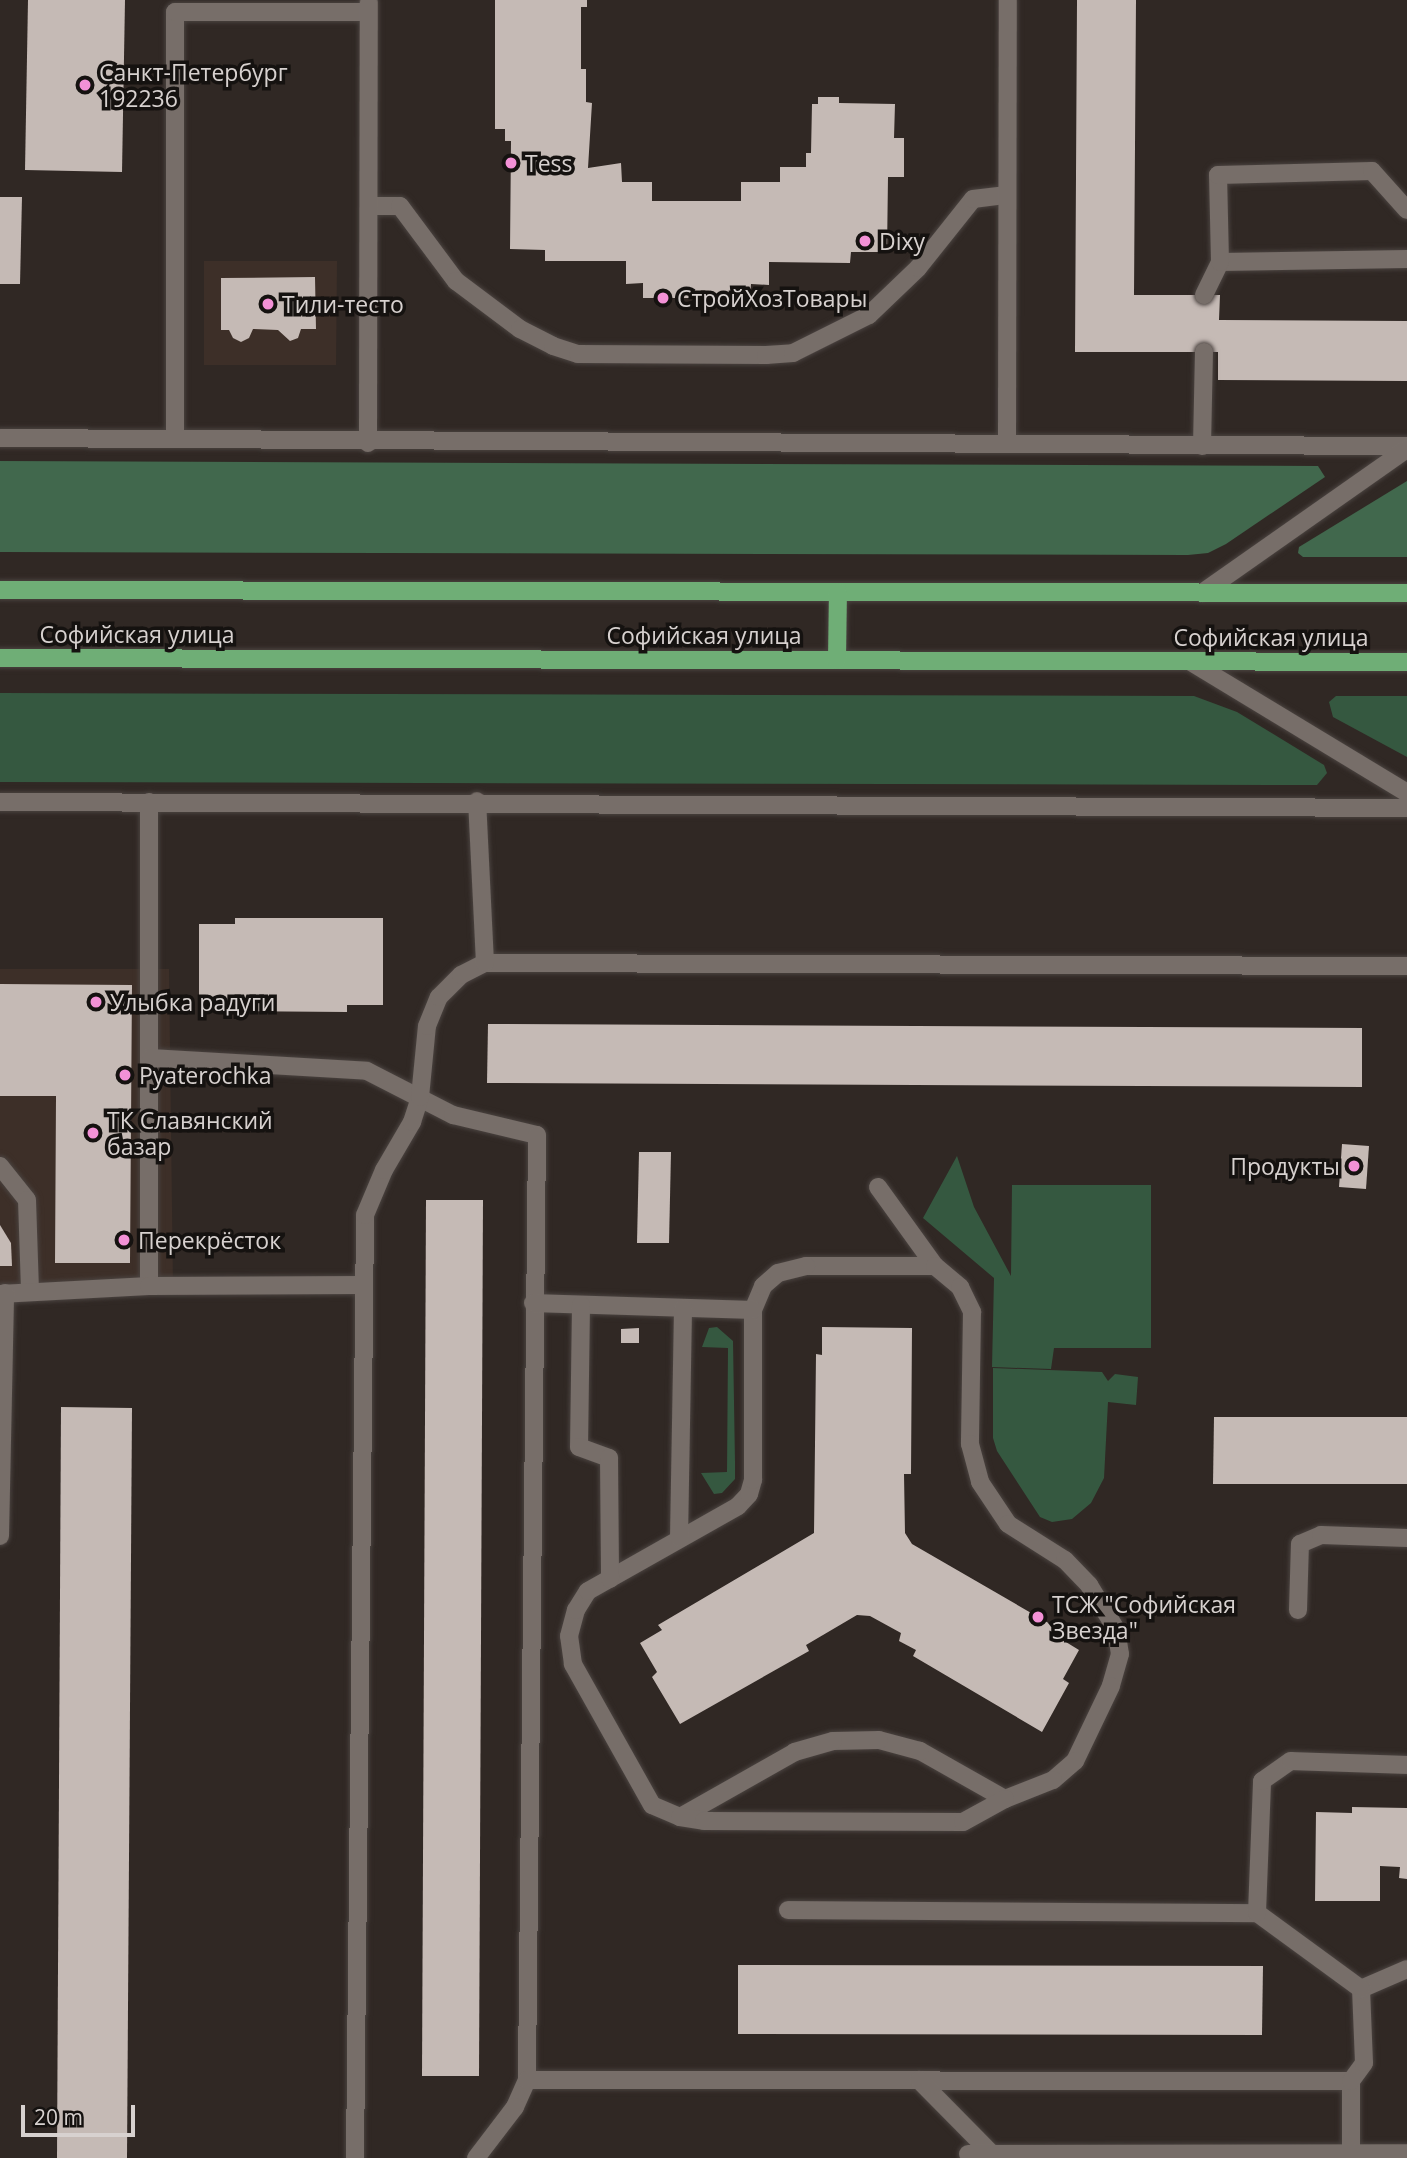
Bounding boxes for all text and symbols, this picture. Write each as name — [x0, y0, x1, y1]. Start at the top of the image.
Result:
place label: Санкт-Петербург 192236 — [99, 58, 288, 112]
marker: Санкт-Петербург 192236 — [77, 77, 93, 93]
place label: Tess — [525, 149, 573, 177]
marker: Tess — [503, 155, 519, 171]
place label: Dixy — [879, 227, 925, 255]
marker: Dixy — [857, 233, 873, 249]
place label: СтройХозТовары — [677, 284, 867, 312]
place label: Тили-тесто — [282, 290, 404, 318]
marker: СтройХозТовары — [655, 290, 671, 306]
marker: Тили-тесто — [260, 296, 276, 312]
street label: Софийская улица — [40, 620, 234, 648]
street label: Софийская улица — [607, 621, 801, 649]
street label: Софийская улица — [1174, 623, 1368, 651]
place label: Улыбка радуги — [110, 988, 275, 1016]
marker: Улыбка радуги — [88, 994, 104, 1010]
place label: Pyaterochka — [139, 1061, 271, 1089]
marker: Pyaterochka — [117, 1067, 133, 1083]
place label: ТК Славянский базар — [107, 1106, 273, 1160]
marker: ТК Славянский базар — [85, 1125, 101, 1141]
place label: Продукты — [1230, 1152, 1340, 1180]
marker: Продукты — [1346, 1158, 1362, 1174]
place label: Перекрёсток — [138, 1226, 281, 1254]
marker: Перекрёсток — [116, 1232, 132, 1248]
place label: ТСЖ "Софийская Звезда" — [1052, 1590, 1236, 1644]
marker: ТСЖ "Софийская Звезда" — [1030, 1609, 1046, 1625]
scale bar — [24, 2092, 138, 2136]
text: 20 m — [34, 2103, 83, 2131]

